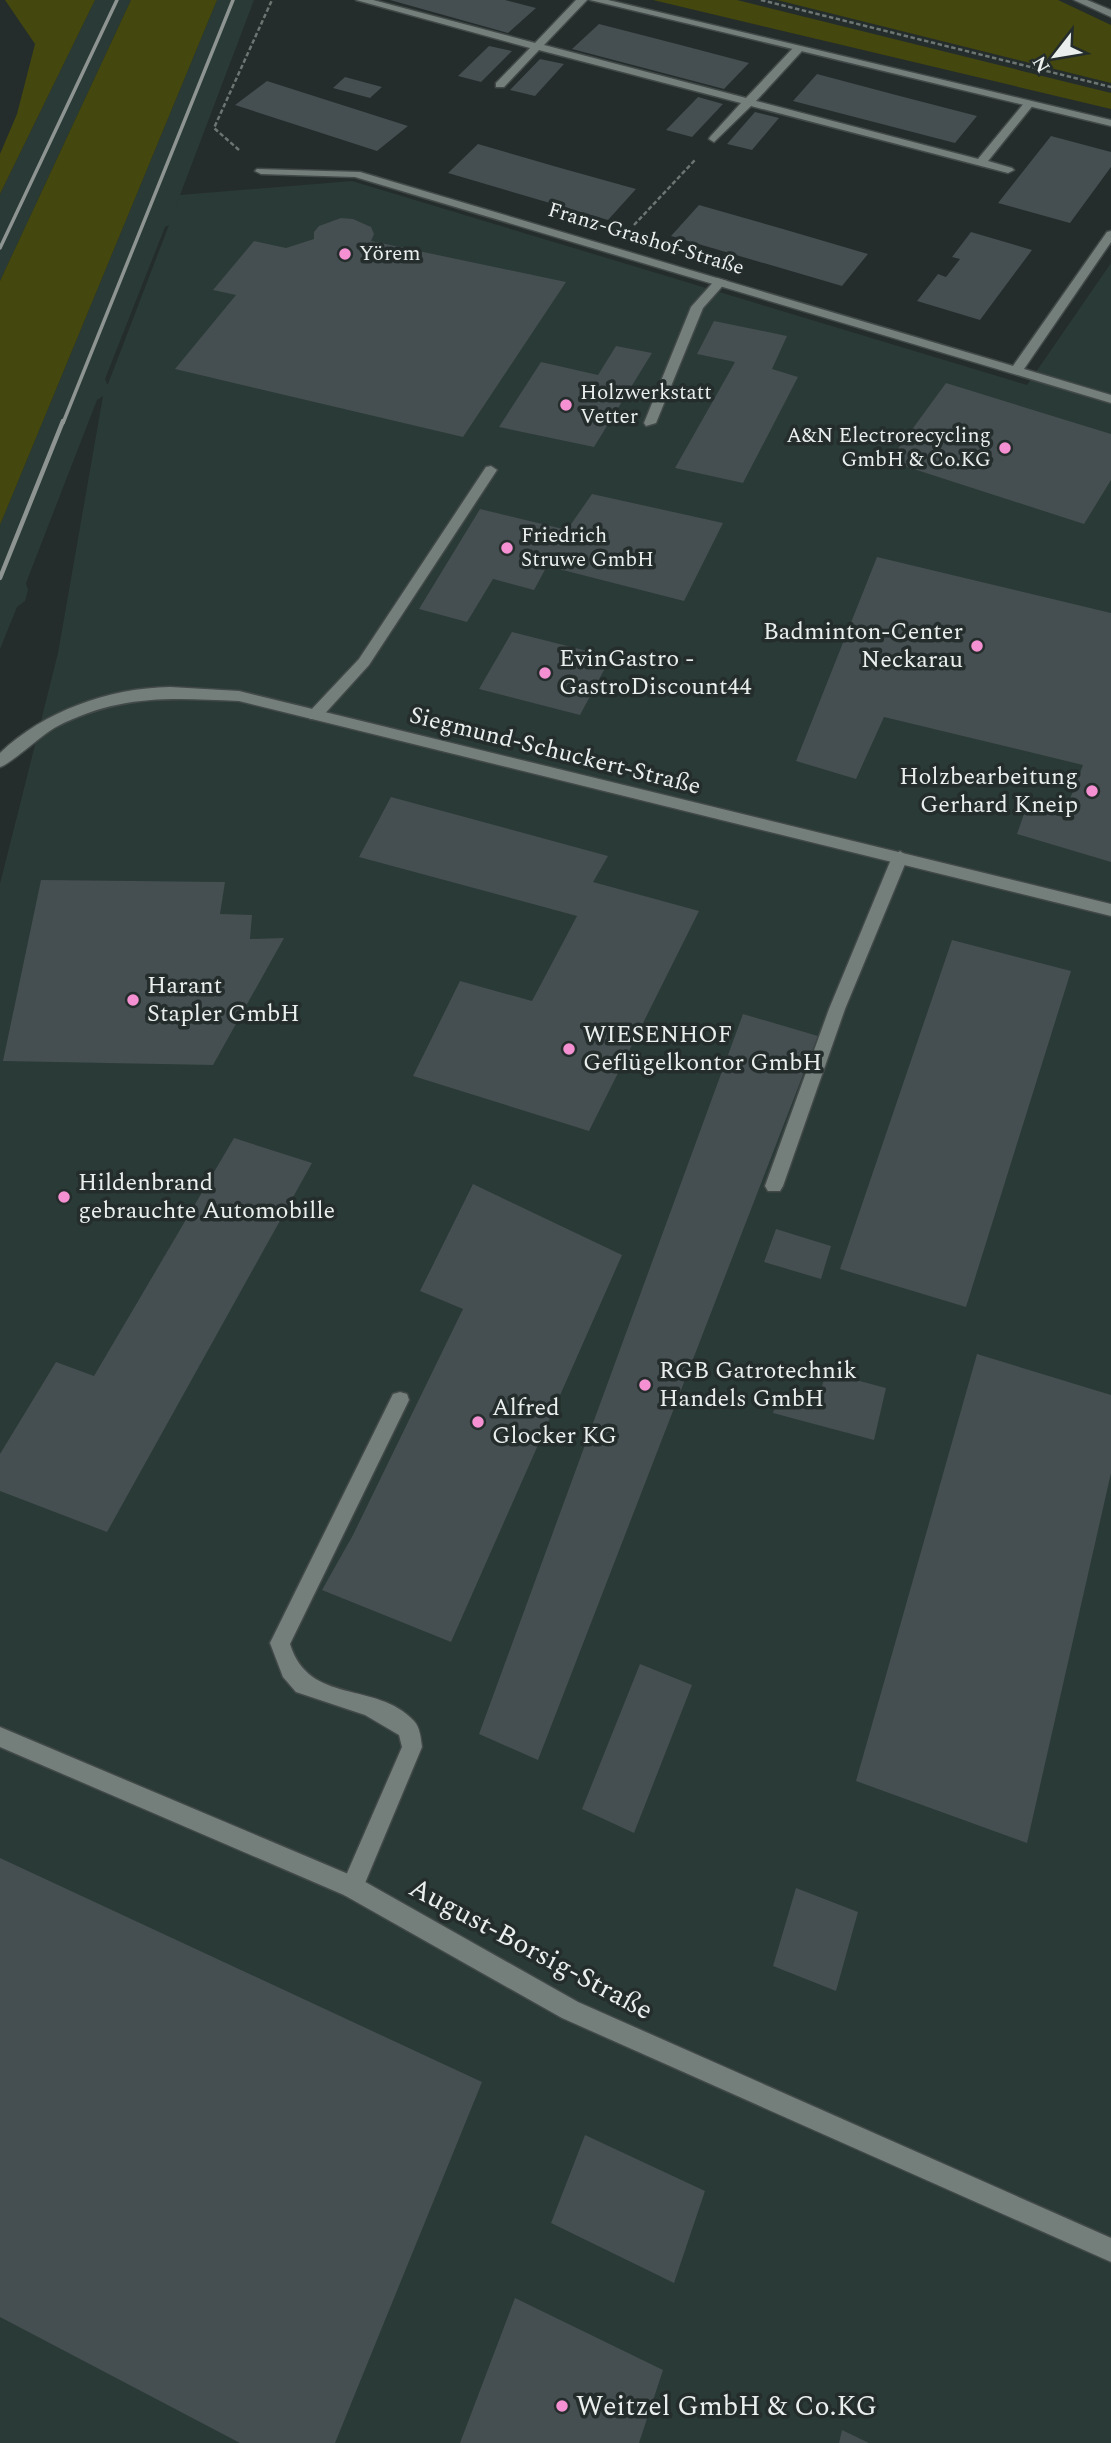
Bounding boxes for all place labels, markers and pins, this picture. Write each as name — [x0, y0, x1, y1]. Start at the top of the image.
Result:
place label: Yörem — [359, 238, 421, 270]
marker: Yörem — [337, 246, 353, 262]
place label: Holzwerkstatt Vetter — [580, 377, 712, 433]
marker: Holzwerkstatt Vetter — [558, 397, 574, 413]
place label: A&N Electrorecycling GmbH & Co.KG — [786, 420, 991, 476]
marker: A&N Electrorecycling GmbH & Co.KG — [997, 440, 1013, 456]
place label: Friedrich Struwe GmbH — [521, 520, 654, 576]
marker: Friedrich Struwe GmbH — [499, 540, 515, 556]
place label: Badminton-Center Neckarau — [763, 614, 963, 678]
marker: Badminton-Center Neckarau — [969, 638, 985, 654]
place label: EvinGastro - GastroDiscount44 — [559, 641, 751, 705]
marker: EvinGastro - GastroDiscount44 — [537, 665, 553, 681]
place label: Holzbearbeitung Gerhard Kneip — [899, 759, 1078, 823]
marker: Holzbearbeitung Gerhard Kneip — [1084, 783, 1100, 799]
place label: Harant Stapler GmbH — [147, 968, 300, 1032]
marker: Harant Stapler GmbH — [125, 992, 141, 1008]
place label: WIESENHOF Geflügelkontor GmbH — [583, 1017, 822, 1081]
marker: WIESENHOF Geflügelkontor GmbH — [561, 1041, 577, 1057]
place label: Hildenbrand gebrauchte Automobille — [78, 1165, 335, 1229]
marker: Hildenbrand gebrauchte Automobille — [56, 1189, 72, 1205]
place label: RGB Gatrotechnik Handels GmbH — [659, 1353, 857, 1417]
marker: RGB Gatrotechnik Handels GmbH — [637, 1377, 653, 1393]
place label: Alfred Glocker KG — [492, 1390, 617, 1454]
marker: Alfred Glocker KG — [470, 1414, 486, 1430]
place label: Weitzel GmbH & Co.KG — [576, 2385, 877, 2428]
marker: Weitzel GmbH & Co.KG — [554, 2398, 570, 2414]

